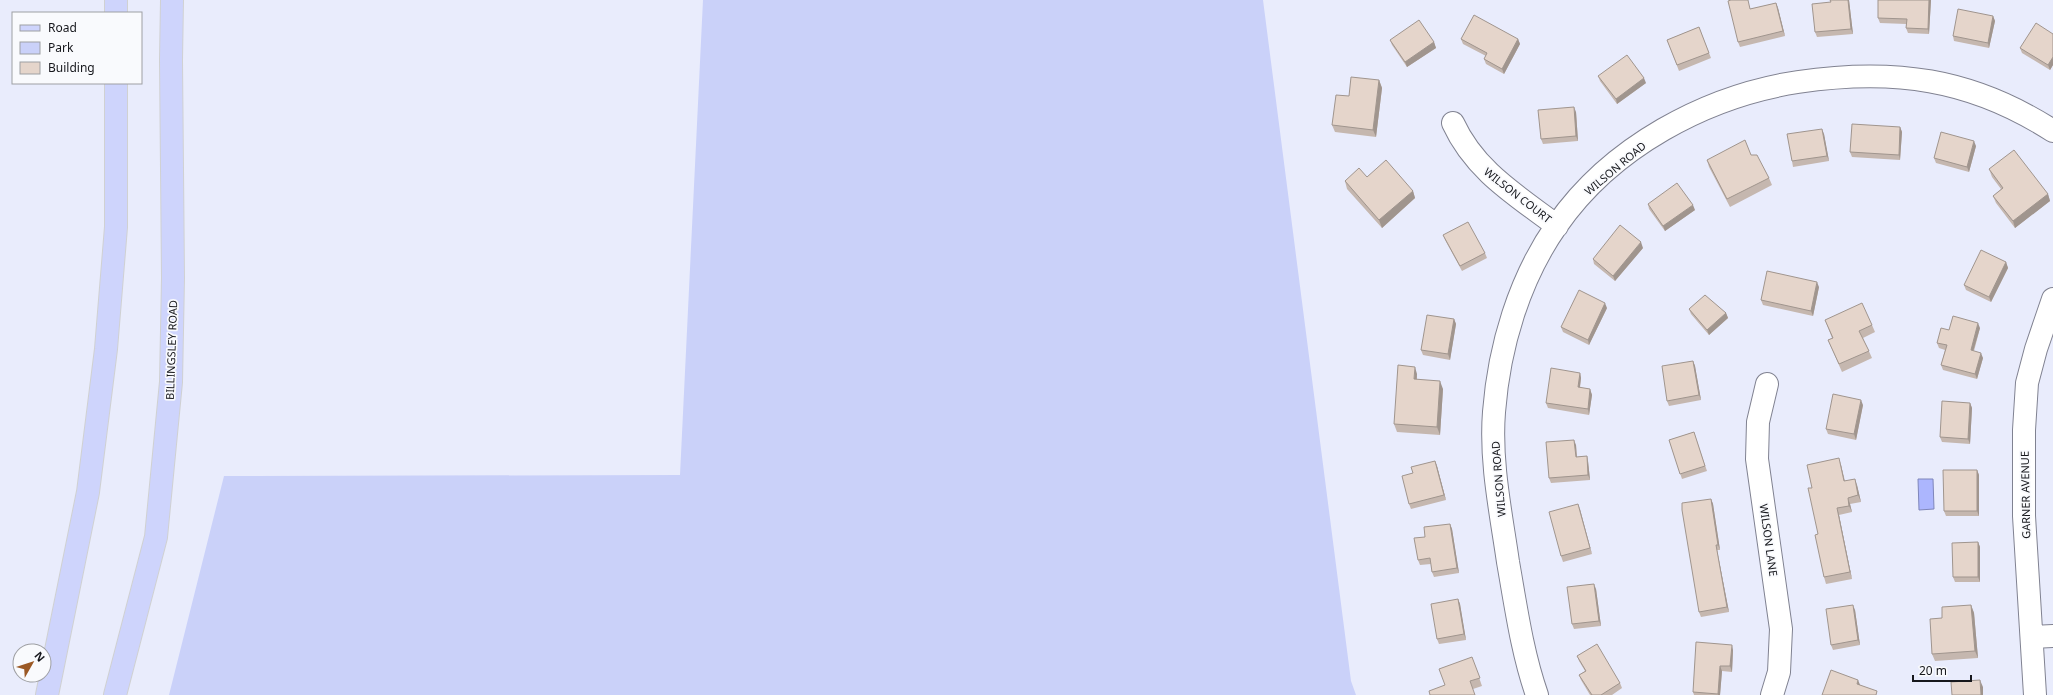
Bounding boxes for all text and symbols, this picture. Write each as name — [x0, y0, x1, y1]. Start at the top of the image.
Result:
legend — [12, 12, 142, 84]
text: Road — [48, 19, 77, 36]
text: Park — [48, 39, 74, 56]
text: Building — [48, 59, 95, 76]
street label: WILSON ROAD — [1581, 138, 1649, 198]
street label: WILSON COURT — [1481, 164, 1555, 226]
street label: BILLINGSLEY ROAD — [162, 300, 180, 400]
street label: WILSON ROAD — [1487, 441, 1509, 517]
street label: GARNER AVENUE — [2017, 451, 2033, 539]
street label: WILSON LANE — [1757, 503, 1781, 577]
north arrow — [12, 643, 52, 683]
text: N — [32, 648, 49, 665]
scale bar — [1913, 657, 1971, 683]
text: 20 m — [1919, 662, 1947, 679]

